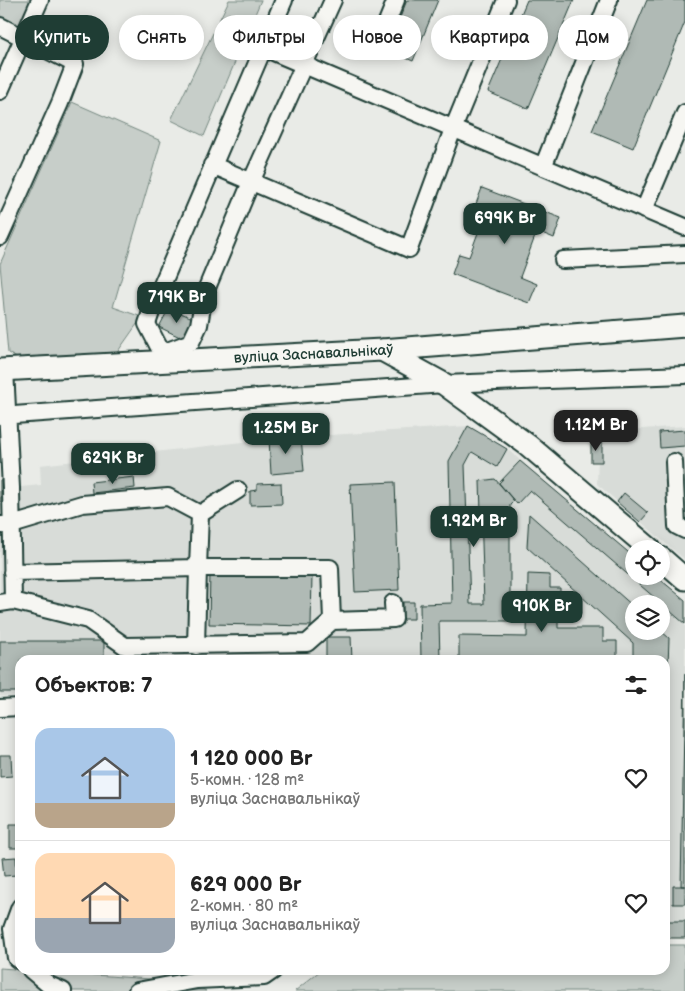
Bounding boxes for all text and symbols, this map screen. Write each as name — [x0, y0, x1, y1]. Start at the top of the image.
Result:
chip: Купить — [15, 15, 109, 60]
chip: Снять — [119, 15, 204, 60]
chip: Фильтры — [214, 15, 323, 60]
chip: Новое — [333, 15, 421, 60]
chip: Квартира — [431, 15, 548, 60]
chip: Дом — [558, 15, 628, 60]
pin: 699K Br — [459, 202, 551, 245]
text: 699K Br — [474, 209, 536, 228]
pin: 719K Br — [131, 282, 223, 324]
text: 719K Br — [148, 288, 206, 307]
street label: вуліца Заснавальнікаў — [233, 340, 394, 368]
pin: 1.12M Br — [544, 410, 648, 452]
pin: 1.25M Br — [234, 412, 338, 455]
text: 1.12M Br — [565, 416, 627, 435]
text: 1.25M Br — [254, 419, 318, 438]
pin: 629K Br — [67, 442, 159, 485]
text: 629K Br — [82, 449, 144, 468]
pin: 1.92M Br — [422, 506, 526, 548]
text: 1.92M Br — [442, 512, 507, 531]
map controls — [625, 540, 670, 640]
button: locate — [625, 540, 670, 585]
pin: 910K Br — [496, 590, 588, 633]
button: layers — [625, 595, 670, 640]
text: 910K Br — [513, 597, 571, 616]
icon: filters — [622, 671, 650, 699]
text: Объектов: 7 — [35, 673, 153, 698]
text: 1 120 000 Br — [190, 746, 312, 771]
icon: home — [75, 748, 135, 808]
icon: heart — [622, 764, 650, 792]
text: 5-комн. · 128 m² — [190, 771, 304, 790]
text: вуліца Заснавальнікаў — [190, 790, 360, 809]
text: 629 000 Br — [190, 872, 301, 897]
icon: home — [75, 873, 135, 933]
icon: heart — [622, 889, 650, 917]
text: 2-комн. · 80 m² — [190, 897, 298, 916]
text: вуліца Заснавальнікаў — [190, 916, 360, 935]

